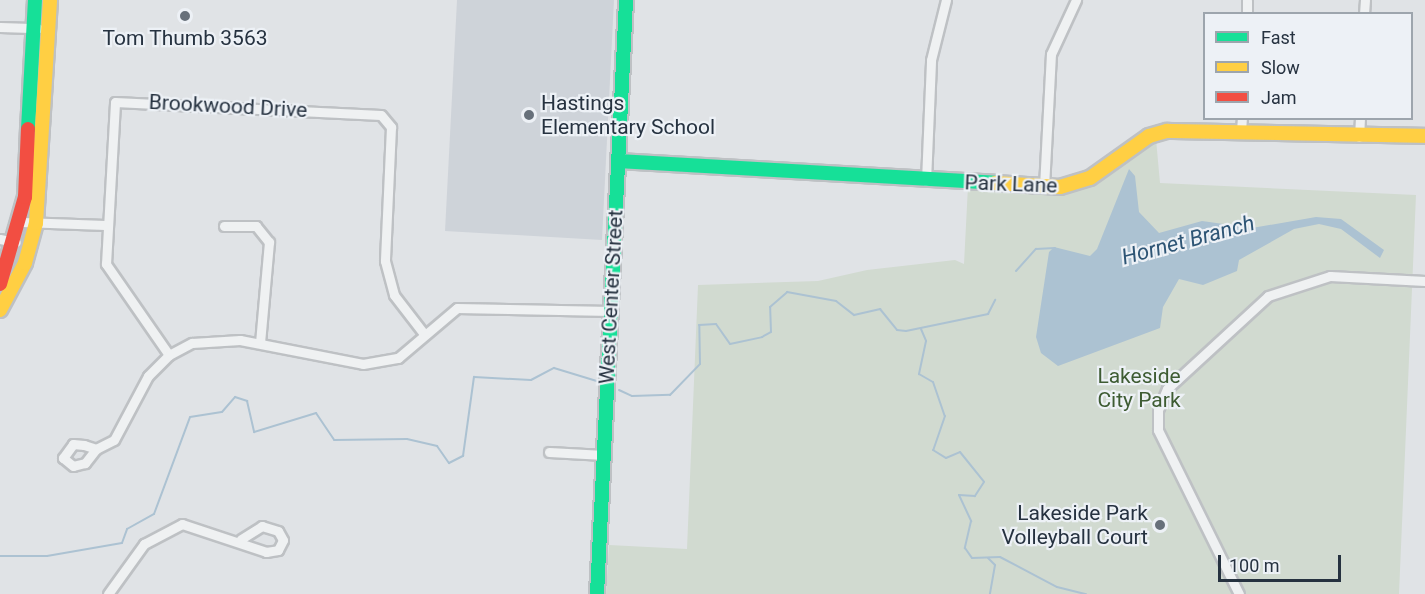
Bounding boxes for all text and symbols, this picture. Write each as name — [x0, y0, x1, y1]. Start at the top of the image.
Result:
marker: Tom Thumb 3563 — [178, 9, 192, 23]
legend — [1203, 12, 1413, 120]
place label: Tom Thumb 3563 — [102, 25, 268, 51]
text: Fast — [1261, 27, 1296, 48]
text: Slow — [1261, 57, 1300, 78]
text: Jam — [1261, 87, 1297, 108]
street label: Brookwood Drive — [148, 89, 308, 123]
place label: Hastings Elementary School — [541, 90, 715, 140]
marker: Hastings Elementary School — [522, 108, 536, 122]
street label: Park Lane — [964, 170, 1058, 198]
street label: West Center Street — [594, 209, 628, 385]
water label: Hornet Branch — [1119, 210, 1257, 270]
park label: Lakeside City Park — [1097, 363, 1181, 413]
place label: Lakeside Park Volleyball Court — [1002, 500, 1148, 550]
marker: Lakeside Park Volleyball Court — [1153, 518, 1167, 532]
scale bar — [1221, 543, 1344, 581]
text: 100 m — [1229, 555, 1280, 576]

